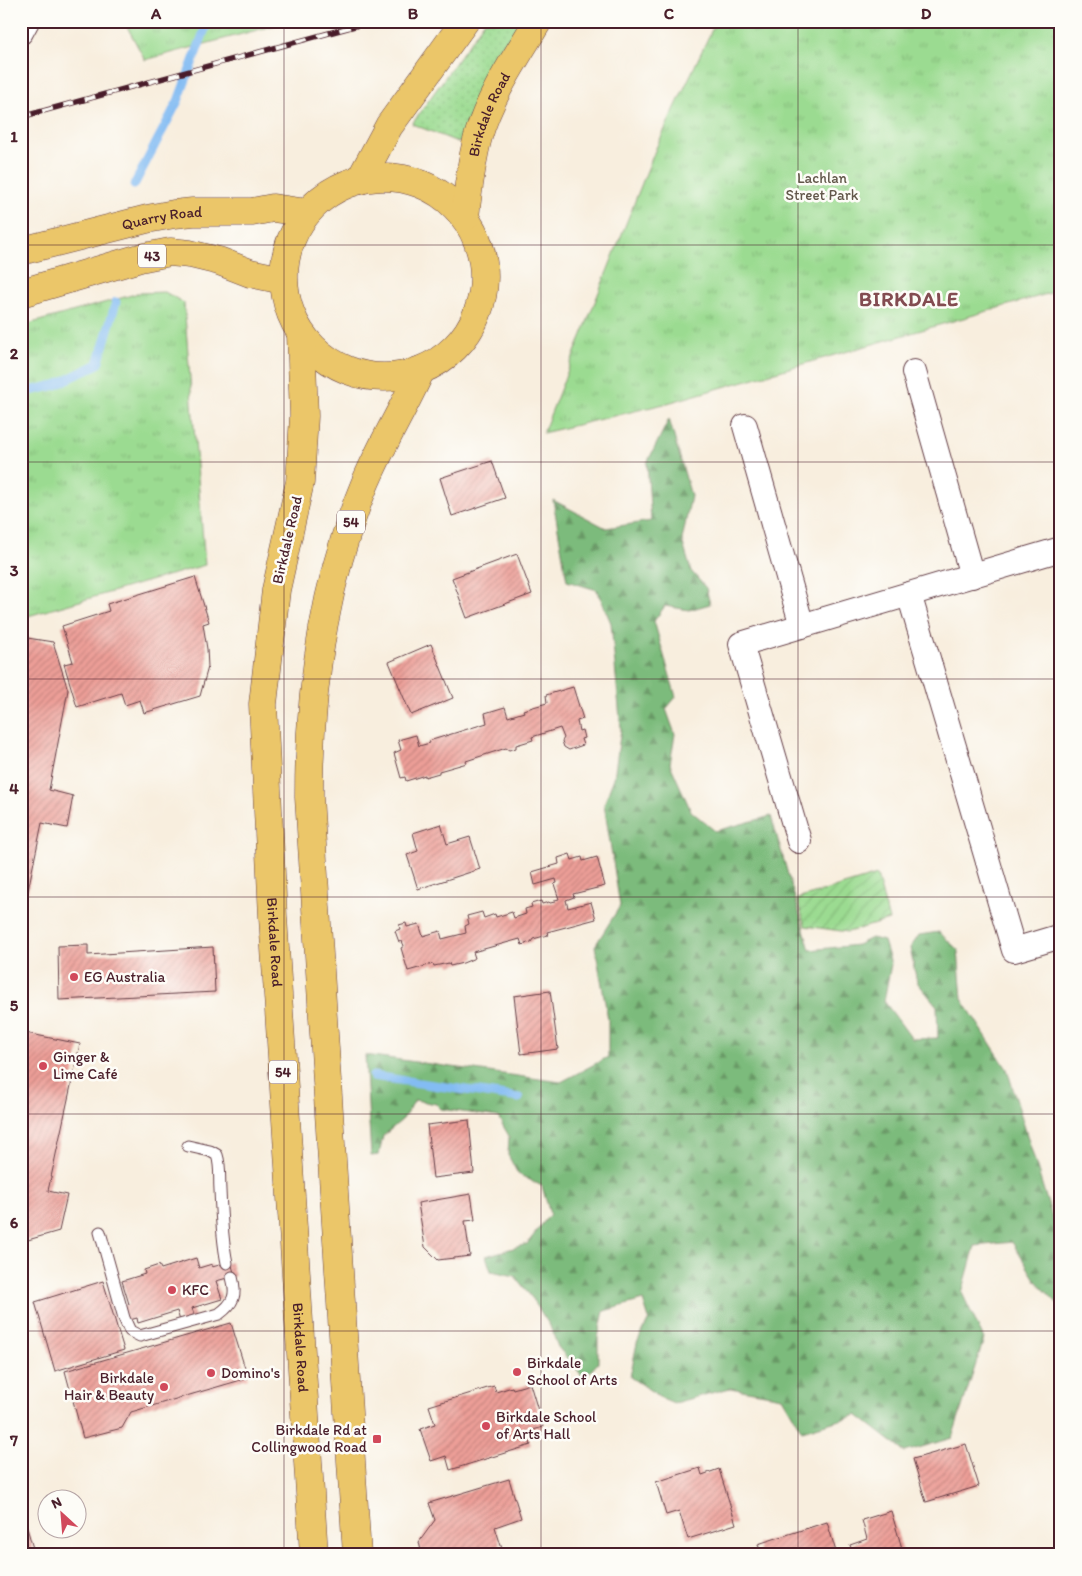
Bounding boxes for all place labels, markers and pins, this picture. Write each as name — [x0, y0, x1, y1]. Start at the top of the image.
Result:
place label: EG Australia — [84, 968, 166, 986]
marker: EG Australia — [68, 971, 80, 983]
place label: Ginger & Lime Café — [53, 1048, 118, 1083]
marker: Ginger & Lime Café — [37, 1060, 49, 1072]
place label: KFC — [182, 1281, 209, 1299]
marker: KFC — [166, 1284, 178, 1296]
place label: Birkdale School of Arts — [527, 1354, 618, 1389]
place label: Domino's — [221, 1364, 280, 1382]
marker: Birkdale School of Arts — [511, 1366, 523, 1378]
marker: Domino's — [205, 1367, 217, 1379]
place label: Birkdale Hair & Beauty — [64, 1369, 154, 1404]
marker: Birkdale Hair & Beauty — [158, 1381, 170, 1393]
place label: Birkdale School of Arts Hall — [496, 1408, 597, 1443]
marker: Birkdale School of Arts Hall — [480, 1420, 492, 1432]
place label: Birkdale Rd at Collingwood Road — [251, 1421, 368, 1456]
marker: Birkdale Rd at Collingwood Road — [371, 1433, 383, 1445]

